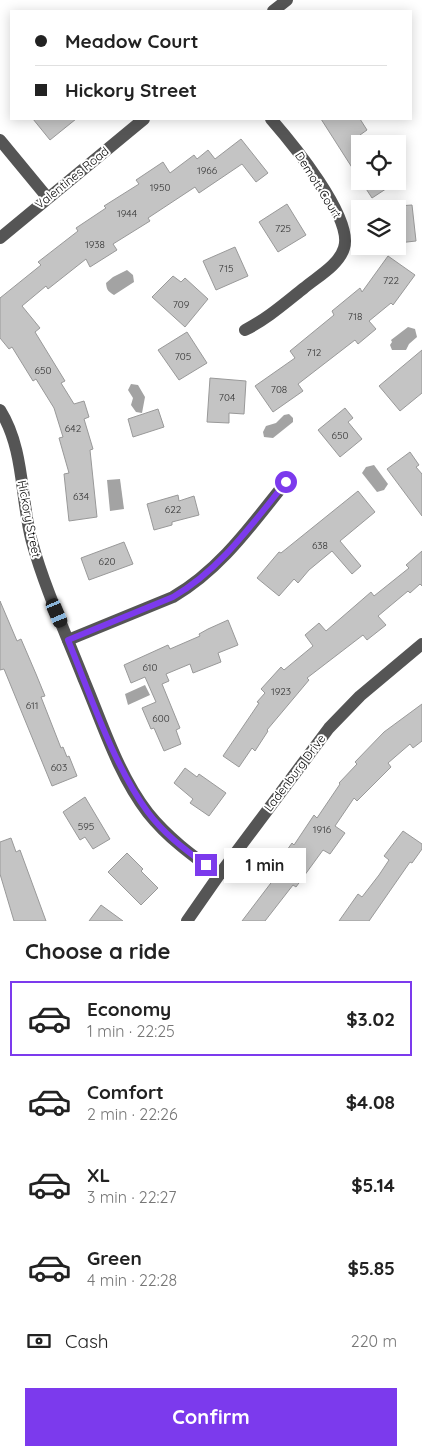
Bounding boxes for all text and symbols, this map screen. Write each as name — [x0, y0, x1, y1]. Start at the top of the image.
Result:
text: Meadow Court — [65, 29, 198, 53]
text: Hickory Street — [65, 78, 197, 102]
map controls — [351, 135, 406, 255]
button: locate — [351, 135, 406, 190]
street label: Valentines Road — [32, 143, 112, 212]
street label: Demott Court — [292, 149, 345, 221]
house number: 1966 — [197, 164, 218, 177]
house number: 1950 — [150, 181, 170, 194]
button: layers — [351, 200, 406, 255]
house number: 1944 — [117, 207, 137, 220]
house number: 725 — [275, 222, 291, 235]
house number: 1938 — [85, 238, 105, 251]
house number: 715 — [219, 262, 233, 275]
house number: 722 — [383, 274, 400, 287]
house number: 709 — [173, 298, 190, 311]
house number: 718 — [348, 310, 362, 323]
house number: 712 — [307, 346, 322, 359]
house number: 705 — [175, 350, 191, 363]
house number: 650 — [35, 364, 51, 377]
house number: 708 — [271, 383, 287, 396]
house number: 704 — [219, 391, 235, 404]
house number: 642 — [65, 422, 82, 435]
house number: 650 — [332, 429, 348, 442]
route start — [275, 471, 297, 493]
street label: Hickory Street — [15, 479, 44, 559]
house number: 634 — [73, 490, 89, 503]
house number: 622 — [165, 503, 182, 516]
house number: 638 — [312, 539, 328, 552]
house number: 620 — [99, 555, 115, 568]
car — [44, 596, 69, 630]
house number: 610 — [143, 661, 158, 674]
house number: 1923 — [271, 685, 291, 698]
house number: 611 — [26, 699, 38, 712]
house number: 600 — [152, 712, 170, 725]
street label: Ladenburg Drive — [261, 731, 329, 814]
house number: 603 — [51, 761, 67, 774]
house number: 595 — [78, 820, 94, 833]
house number: 1916 — [313, 823, 332, 836]
callout: 1 min — [224, 848, 306, 882]
route end — [195, 854, 217, 876]
text: 1 min — [246, 855, 284, 875]
text: Choose a ride — [25, 937, 170, 965]
icon: car — [27, 996, 72, 1041]
text: Economy — [87, 997, 171, 1021]
text: $3.02 — [346, 1007, 395, 1031]
text: 1 min · 22:25 — [87, 1021, 175, 1041]
icon: car — [27, 1079, 72, 1124]
text: Comfort — [87, 1080, 164, 1104]
text: $4.08 — [346, 1090, 395, 1114]
text: 2 min · 22:26 — [87, 1104, 178, 1124]
icon: car — [27, 1162, 72, 1207]
text: XL — [87, 1163, 110, 1187]
text: $5.14 — [351, 1173, 395, 1197]
text: 3 min · 22:27 — [87, 1187, 176, 1207]
icon: car — [27, 1245, 72, 1290]
text: Green — [87, 1246, 142, 1270]
text: $5.85 — [347, 1256, 395, 1280]
text: 4 min · 22:28 — [87, 1270, 177, 1290]
icon: cash — [25, 1327, 53, 1355]
text: Cash — [65, 1329, 109, 1353]
text: 220 m — [351, 1331, 397, 1351]
button: Confirm — [25, 1388, 397, 1446]

